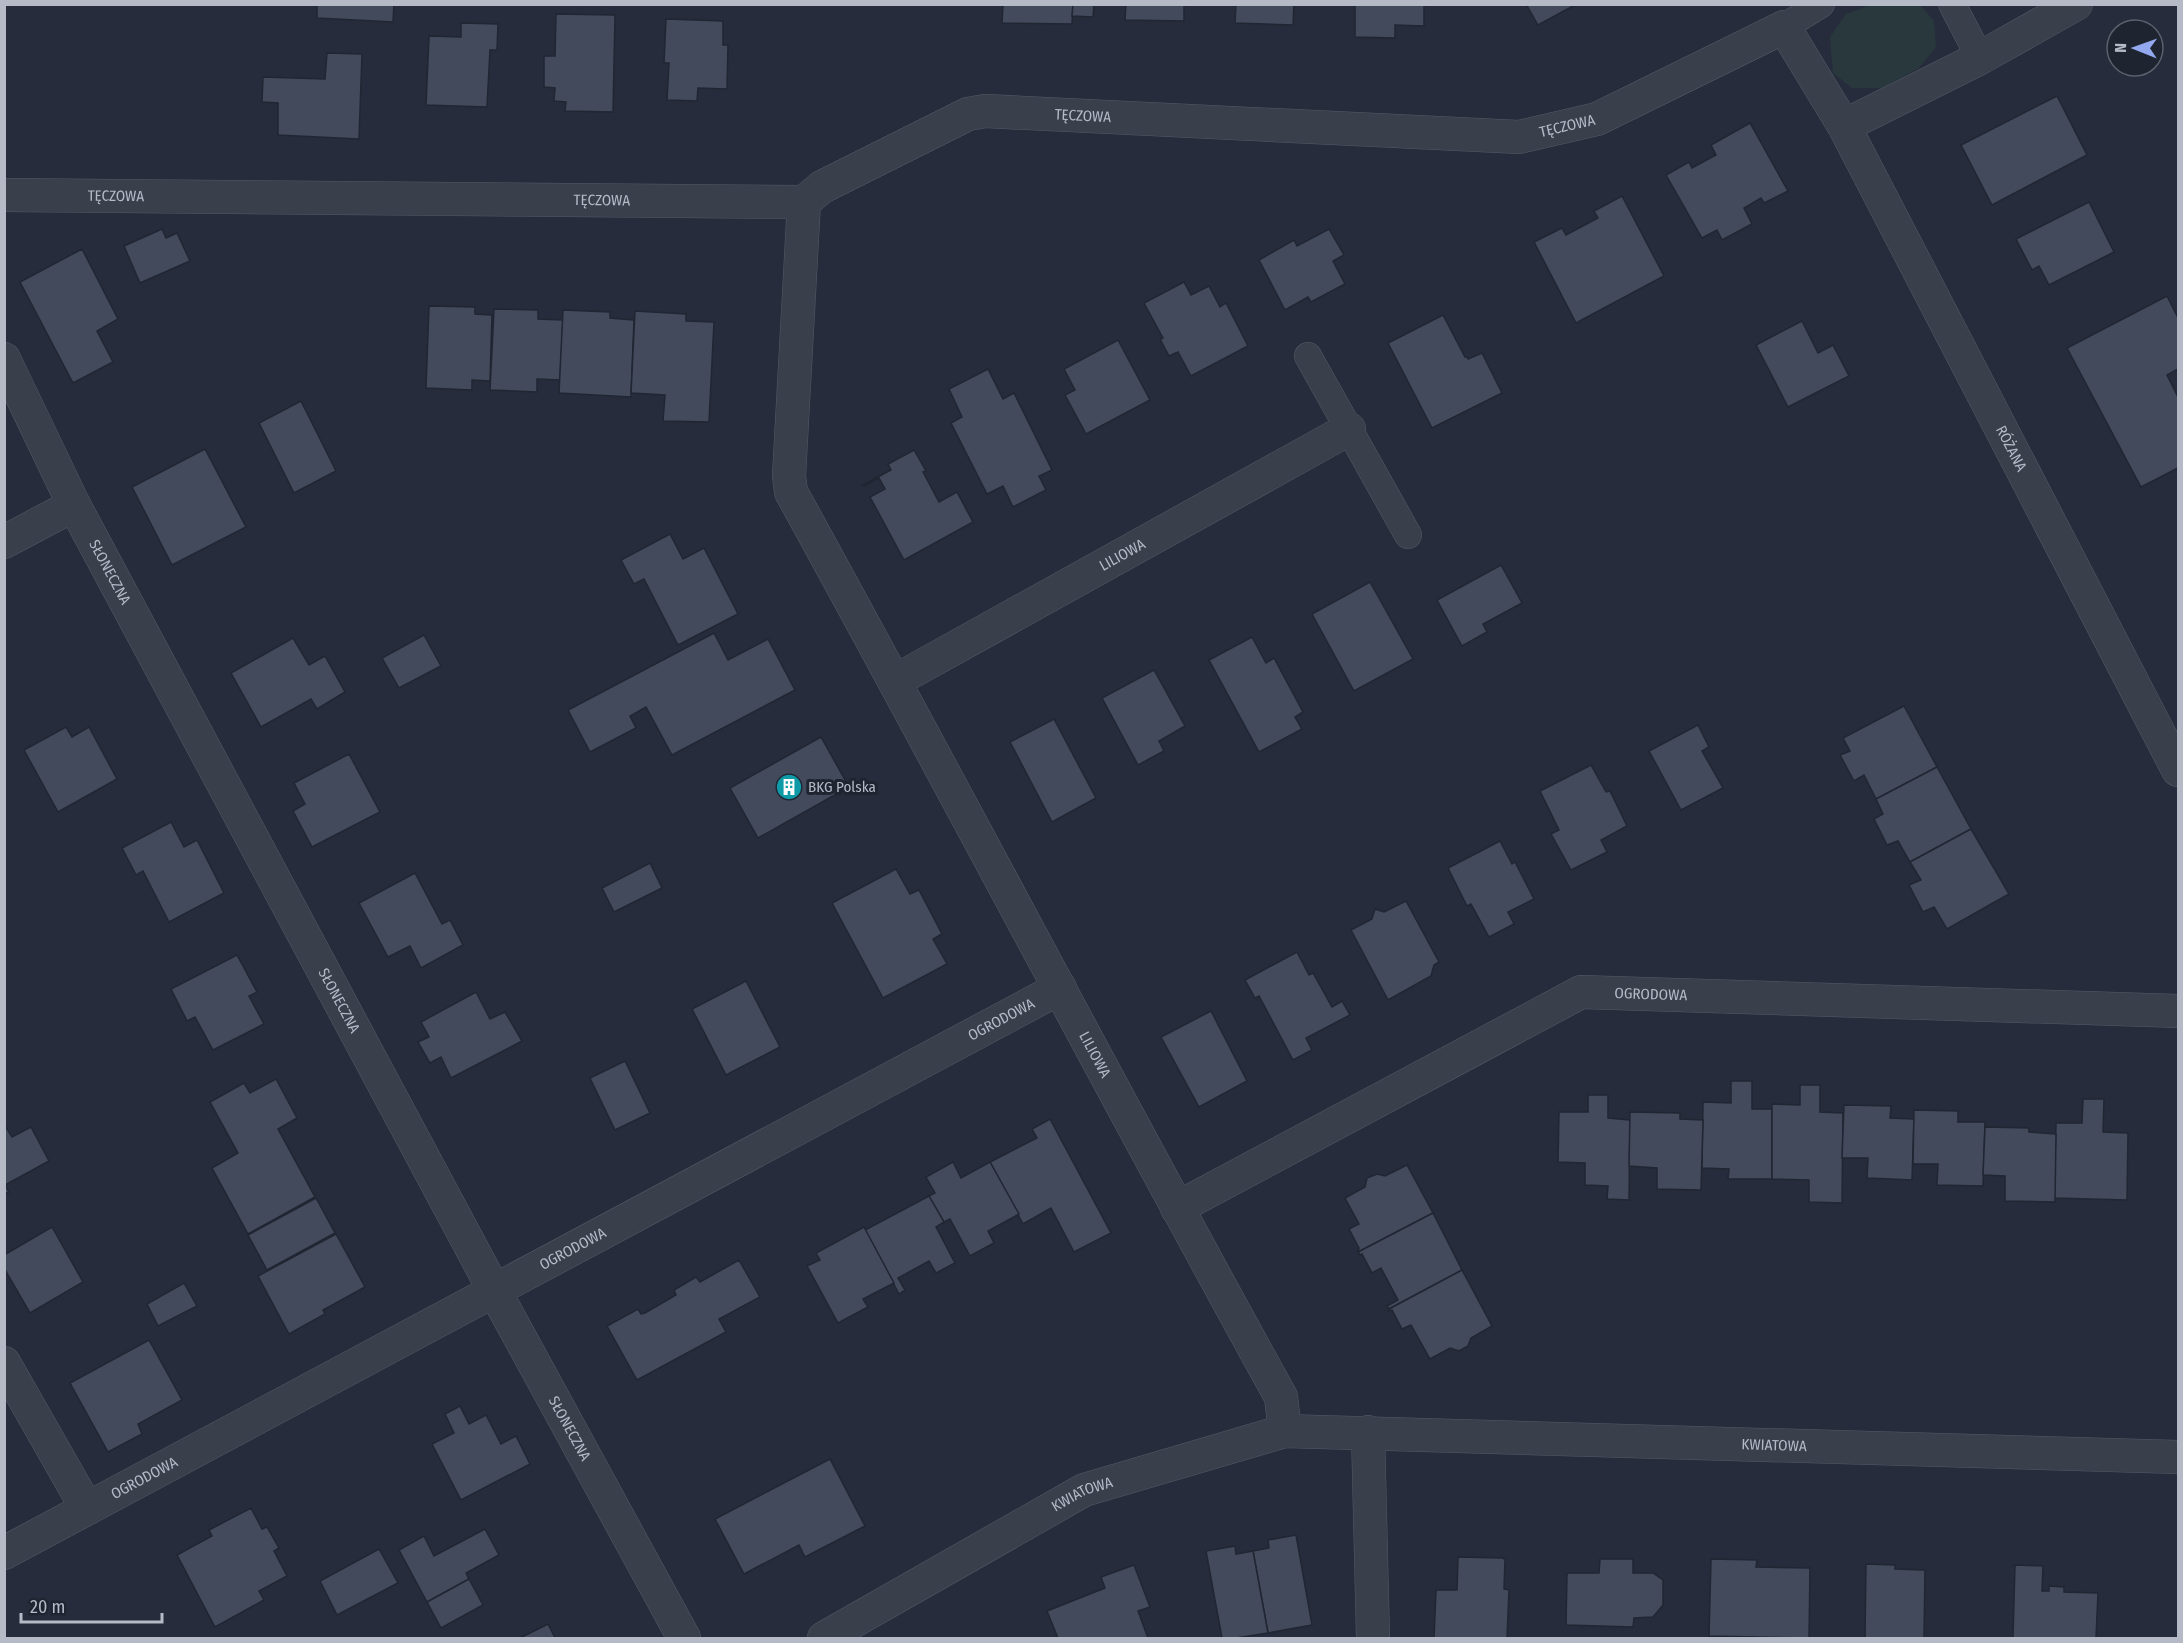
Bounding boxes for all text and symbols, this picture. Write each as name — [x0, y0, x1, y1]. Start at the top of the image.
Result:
north arrow — [2105, 18, 2165, 78]
text: N — [2111, 43, 2130, 53]
street label: TĘCZOWA — [1054, 105, 1112, 126]
street label: TĘCZOWA — [1538, 111, 1597, 141]
street label: TĘCZOWA — [88, 187, 144, 205]
street label: TĘCZOWA — [574, 191, 630, 209]
street label: RÓŻANA — [1992, 422, 2031, 474]
street label: LILIOWA — [1096, 535, 1149, 575]
street label: SŁONECZNA — [85, 537, 135, 608]
building icon: BKG Polska — [774, 772, 804, 802]
place label: BKG Polska — [808, 778, 876, 796]
street label: SŁONECZNA — [315, 965, 364, 1036]
street label: OGRODOWA — [1614, 984, 1688, 1004]
street label: OGRODOWA — [965, 994, 1038, 1045]
street label: LILIOWA — [1075, 1028, 1115, 1081]
street label: OGRODOWA — [536, 1224, 609, 1274]
street label: SŁONECZNA — [545, 1393, 595, 1464]
street label: KWIATOWA — [1741, 1435, 1807, 1455]
street label: OGRODOWA — [108, 1453, 181, 1503]
street label: KWIATOWA — [1048, 1473, 1115, 1516]
scale bar — [21, 1586, 162, 1624]
text: 20 m — [30, 1596, 65, 1618]

